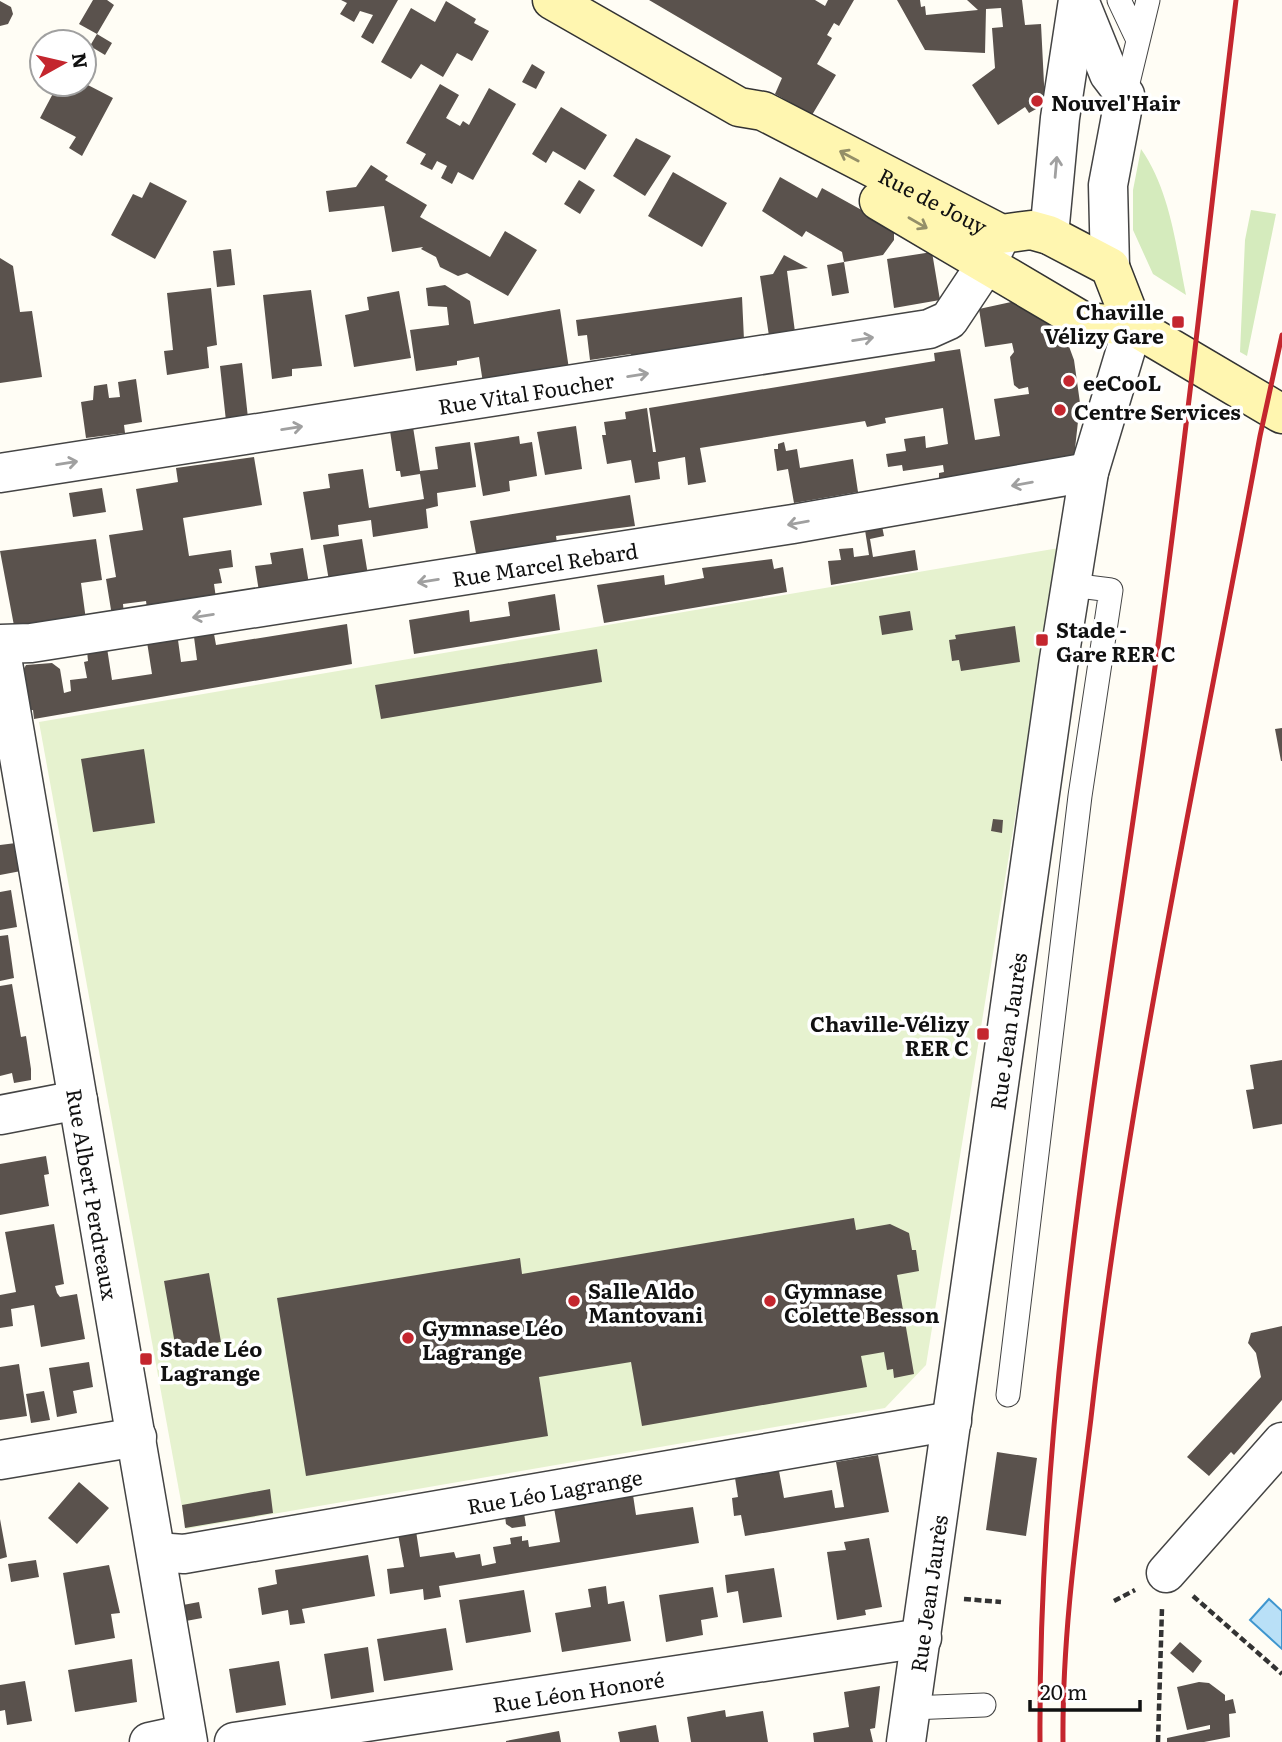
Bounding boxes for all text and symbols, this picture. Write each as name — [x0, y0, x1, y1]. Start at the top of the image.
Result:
north arrow — [28, 28, 98, 98]
text: N — [66, 51, 96, 70]
place label: Nouvel'Hair — [1051, 86, 1181, 117]
marker: Nouvel'Hair — [1029, 93, 1045, 109]
one-way arrow — [839, 148, 860, 162]
one-way arrow — [1050, 156, 1063, 179]
street label: Rue de Jouy — [874, 158, 994, 241]
one-way arrow — [907, 216, 927, 230]
place label: Chaville Vélizy Gare — [1044, 295, 1164, 350]
marker: Chaville Vélizy Gare — [1170, 314, 1186, 330]
one-way arrow — [851, 332, 874, 345]
street label: Rue Vital Foucher — [436, 363, 616, 420]
place label: eeCooL — [1083, 366, 1161, 397]
one-way arrow — [626, 368, 649, 381]
marker: eeCooL — [1061, 373, 1077, 389]
place label: Centre Services — [1074, 395, 1241, 426]
marker: Centre Services — [1052, 402, 1068, 418]
one-way arrow — [280, 422, 303, 435]
one-way arrow — [56, 456, 78, 469]
one-way arrow — [1011, 478, 1034, 491]
one-way arrow — [787, 517, 810, 530]
street label: Rue Marcel Rebard — [450, 533, 640, 593]
one-way arrow — [417, 575, 440, 588]
one-way arrow — [192, 610, 215, 623]
place label: Stade - Gare RER C — [1056, 613, 1176, 668]
marker: Stade - Gare RER C — [1034, 632, 1050, 648]
street label: Rue Jean Jaurès — [980, 950, 1033, 1112]
place label: Chaville-Vélizy RER C — [810, 1007, 969, 1062]
marker: Chaville-Vélizy RER C — [975, 1026, 991, 1042]
street label: Rue Albert Perdreaux — [61, 1086, 127, 1302]
place label: Salle Aldo Mantovani — [588, 1274, 703, 1329]
place label: Gymnase Colette Besson — [784, 1274, 940, 1329]
marker: Salle Aldo Mantovani — [566, 1293, 582, 1309]
marker: Gymnase Colette Besson — [762, 1293, 778, 1309]
place label: Gymnase Léo Lagrange — [422, 1311, 563, 1366]
marker: Gymnase Léo Lagrange — [400, 1330, 416, 1346]
place label: Stade Léo Lagrange — [160, 1332, 262, 1387]
marker: Stade Léo Lagrange — [138, 1351, 154, 1367]
street label: Rue Léo Lagrange — [464, 1459, 644, 1520]
street label: Rue Jean Jaurès — [901, 1513, 953, 1674]
street label: Rue Léon Honoré — [490, 1662, 666, 1718]
scale bar — [1030, 1668, 1140, 1712]
text: 20 m — [1040, 1675, 1087, 1706]

